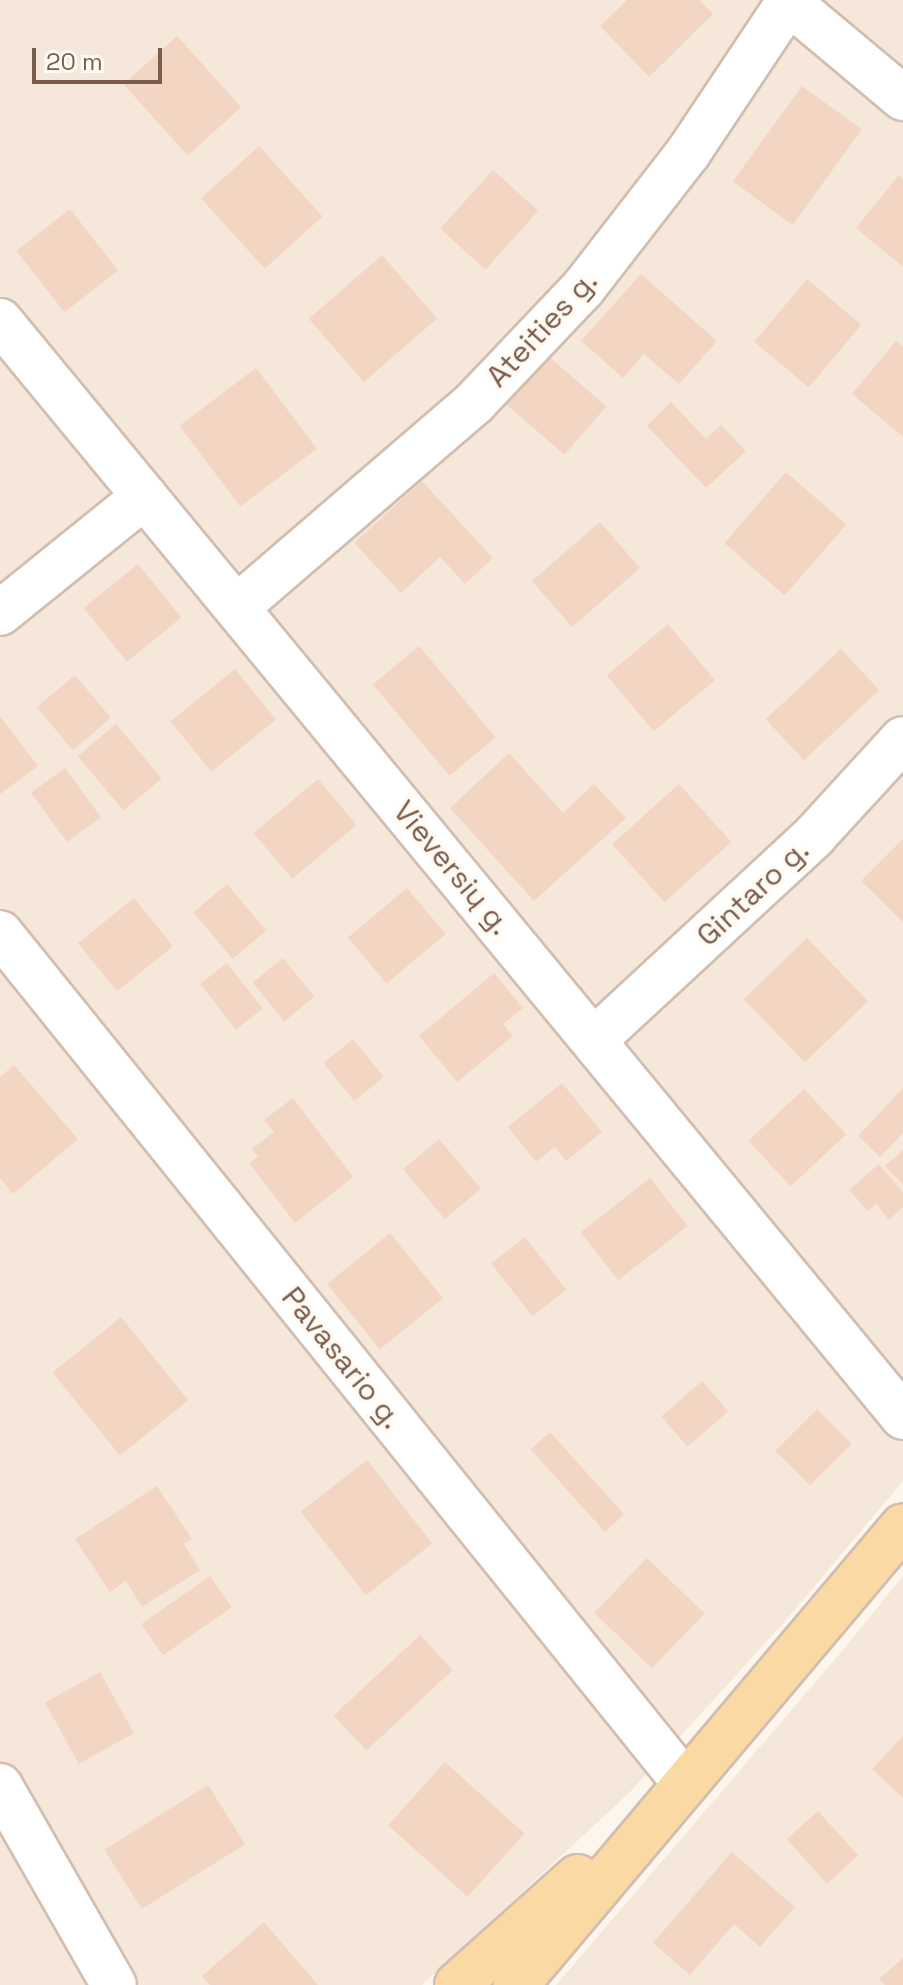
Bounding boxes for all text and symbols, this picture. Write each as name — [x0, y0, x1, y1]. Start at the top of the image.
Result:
scale bar — [36, 32, 166, 82]
text: 20 m — [46, 46, 103, 77]
street label: Ateities g. — [479, 263, 605, 395]
street label: Vieversių g. — [386, 794, 518, 942]
street label: Gintaro g. — [690, 832, 816, 954]
street label: Pavasario g. — [274, 1280, 410, 1436]

